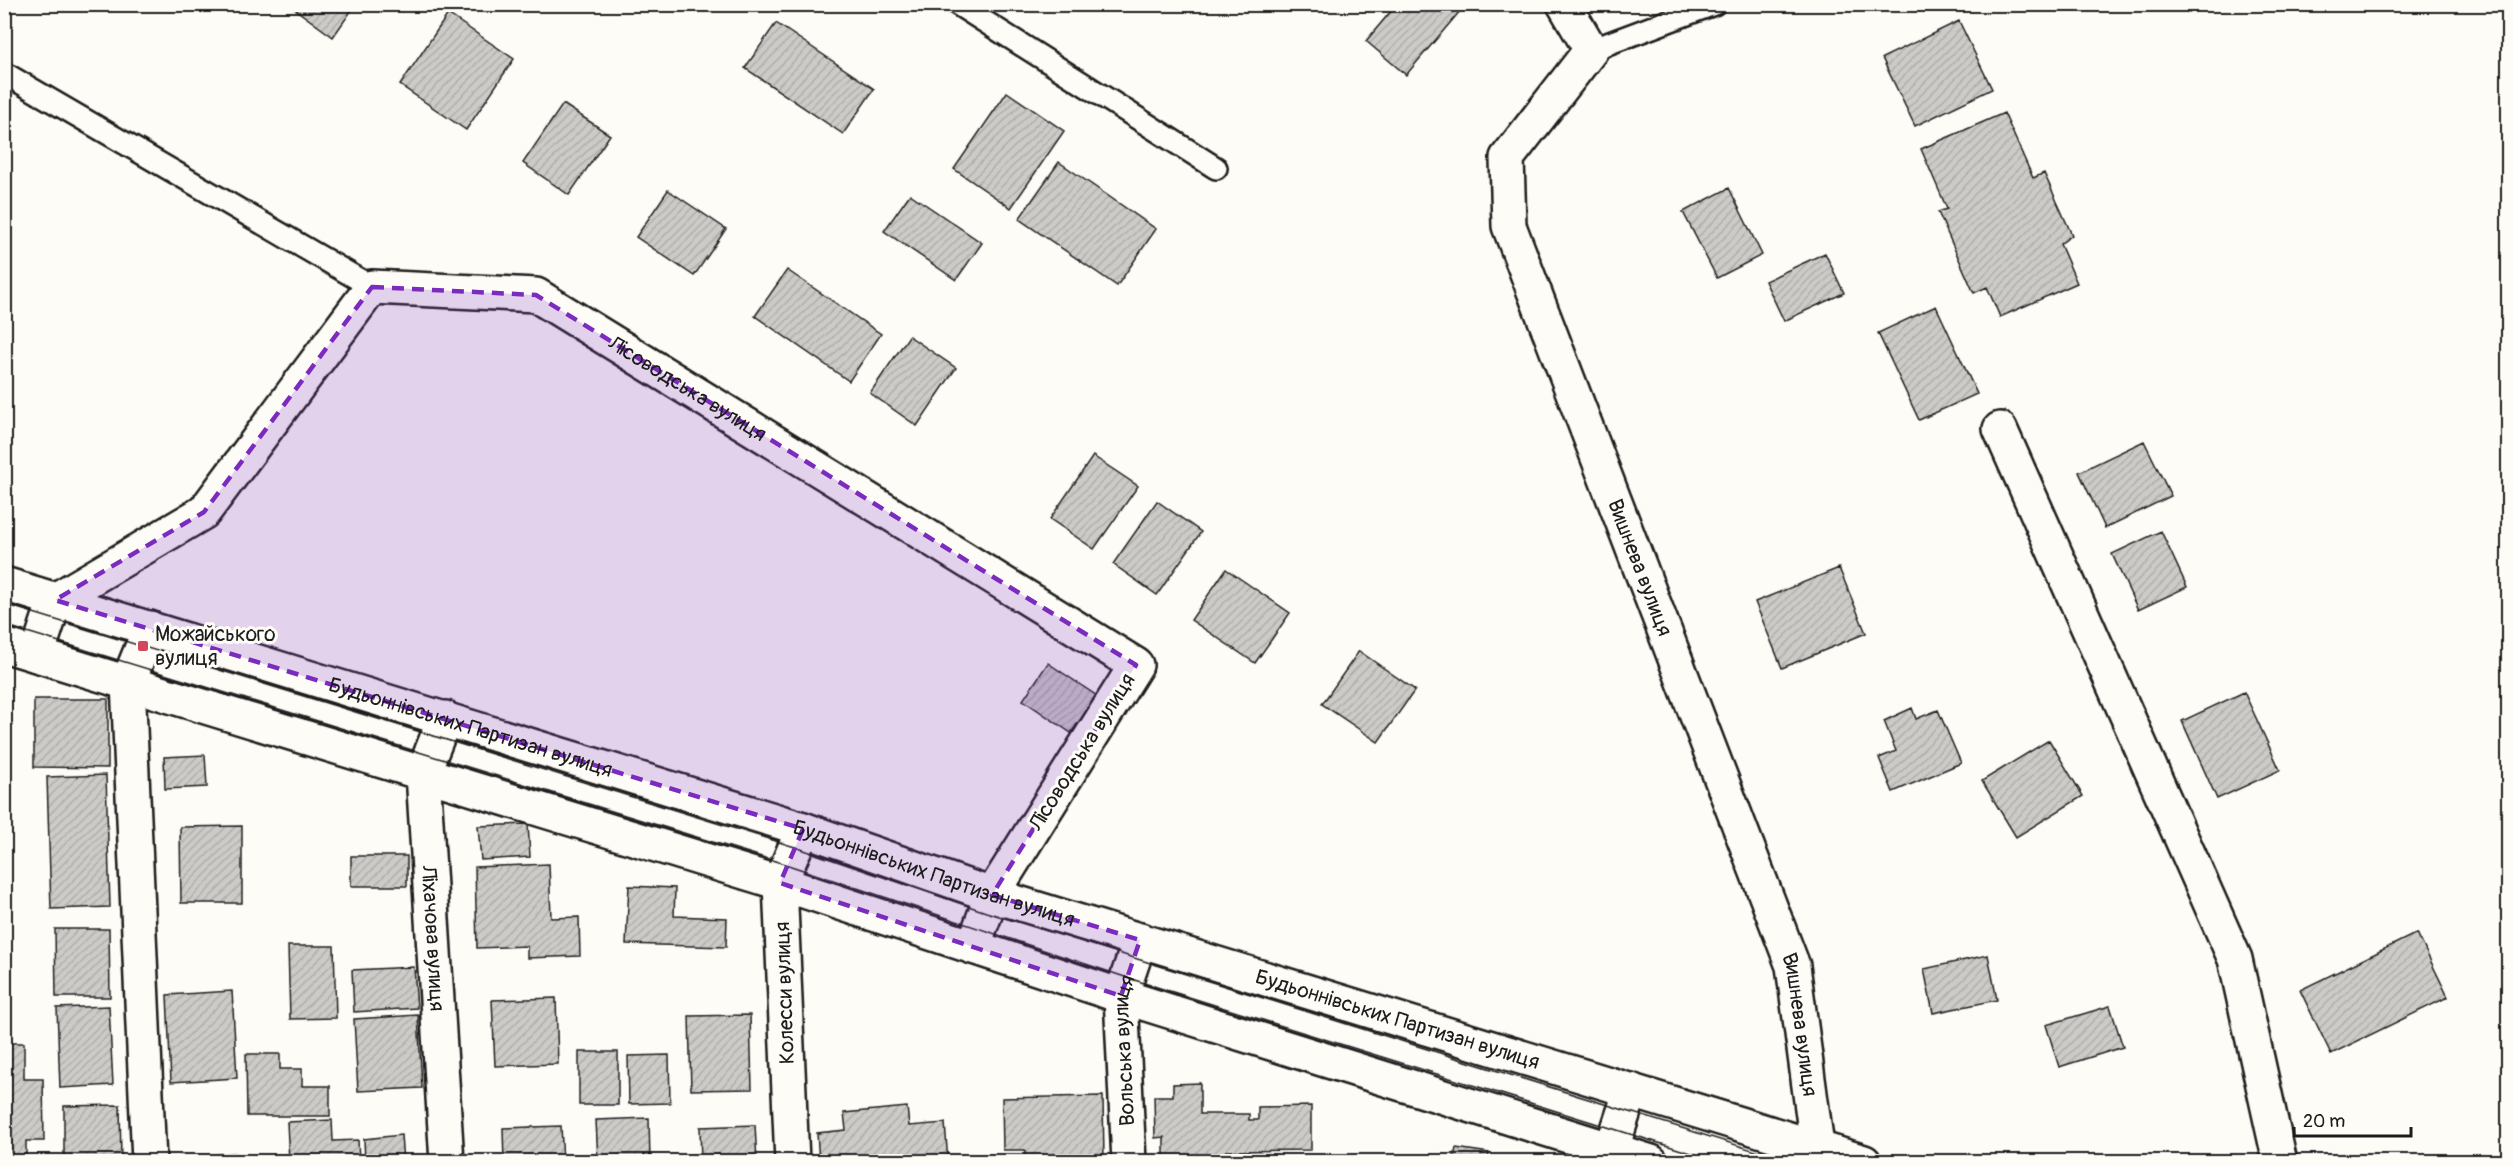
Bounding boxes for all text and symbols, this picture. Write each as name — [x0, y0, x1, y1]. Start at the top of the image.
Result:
street label: Лісоводська вулиця — [603, 329, 772, 447]
street label: Вишнева вулиця — [1602, 495, 1679, 640]
place label: Можайського вулиця — [155, 621, 276, 672]
marker: Можайського вулиця — [136, 639, 150, 653]
street label: Лісоводська вулиця — [1022, 668, 1141, 837]
street label: Будьоннівських Партизан вулиця — [325, 671, 616, 783]
street label: Будьоннівських Партизан вулиця — [790, 813, 1078, 933]
street label: Ліхачова вулиця — [415, 864, 451, 1012]
street label: Колесси вулиця — [769, 921, 801, 1065]
street label: Вишнева вулиця — [1776, 949, 1824, 1098]
street label: Будьоннівських Партизан вулиця — [1252, 963, 1543, 1075]
street label: Вольська вулиця — [1108, 971, 1141, 1127]
scale bar — [2294, 1100, 2411, 1138]
text: 20 m — [2303, 1110, 2345, 1133]

